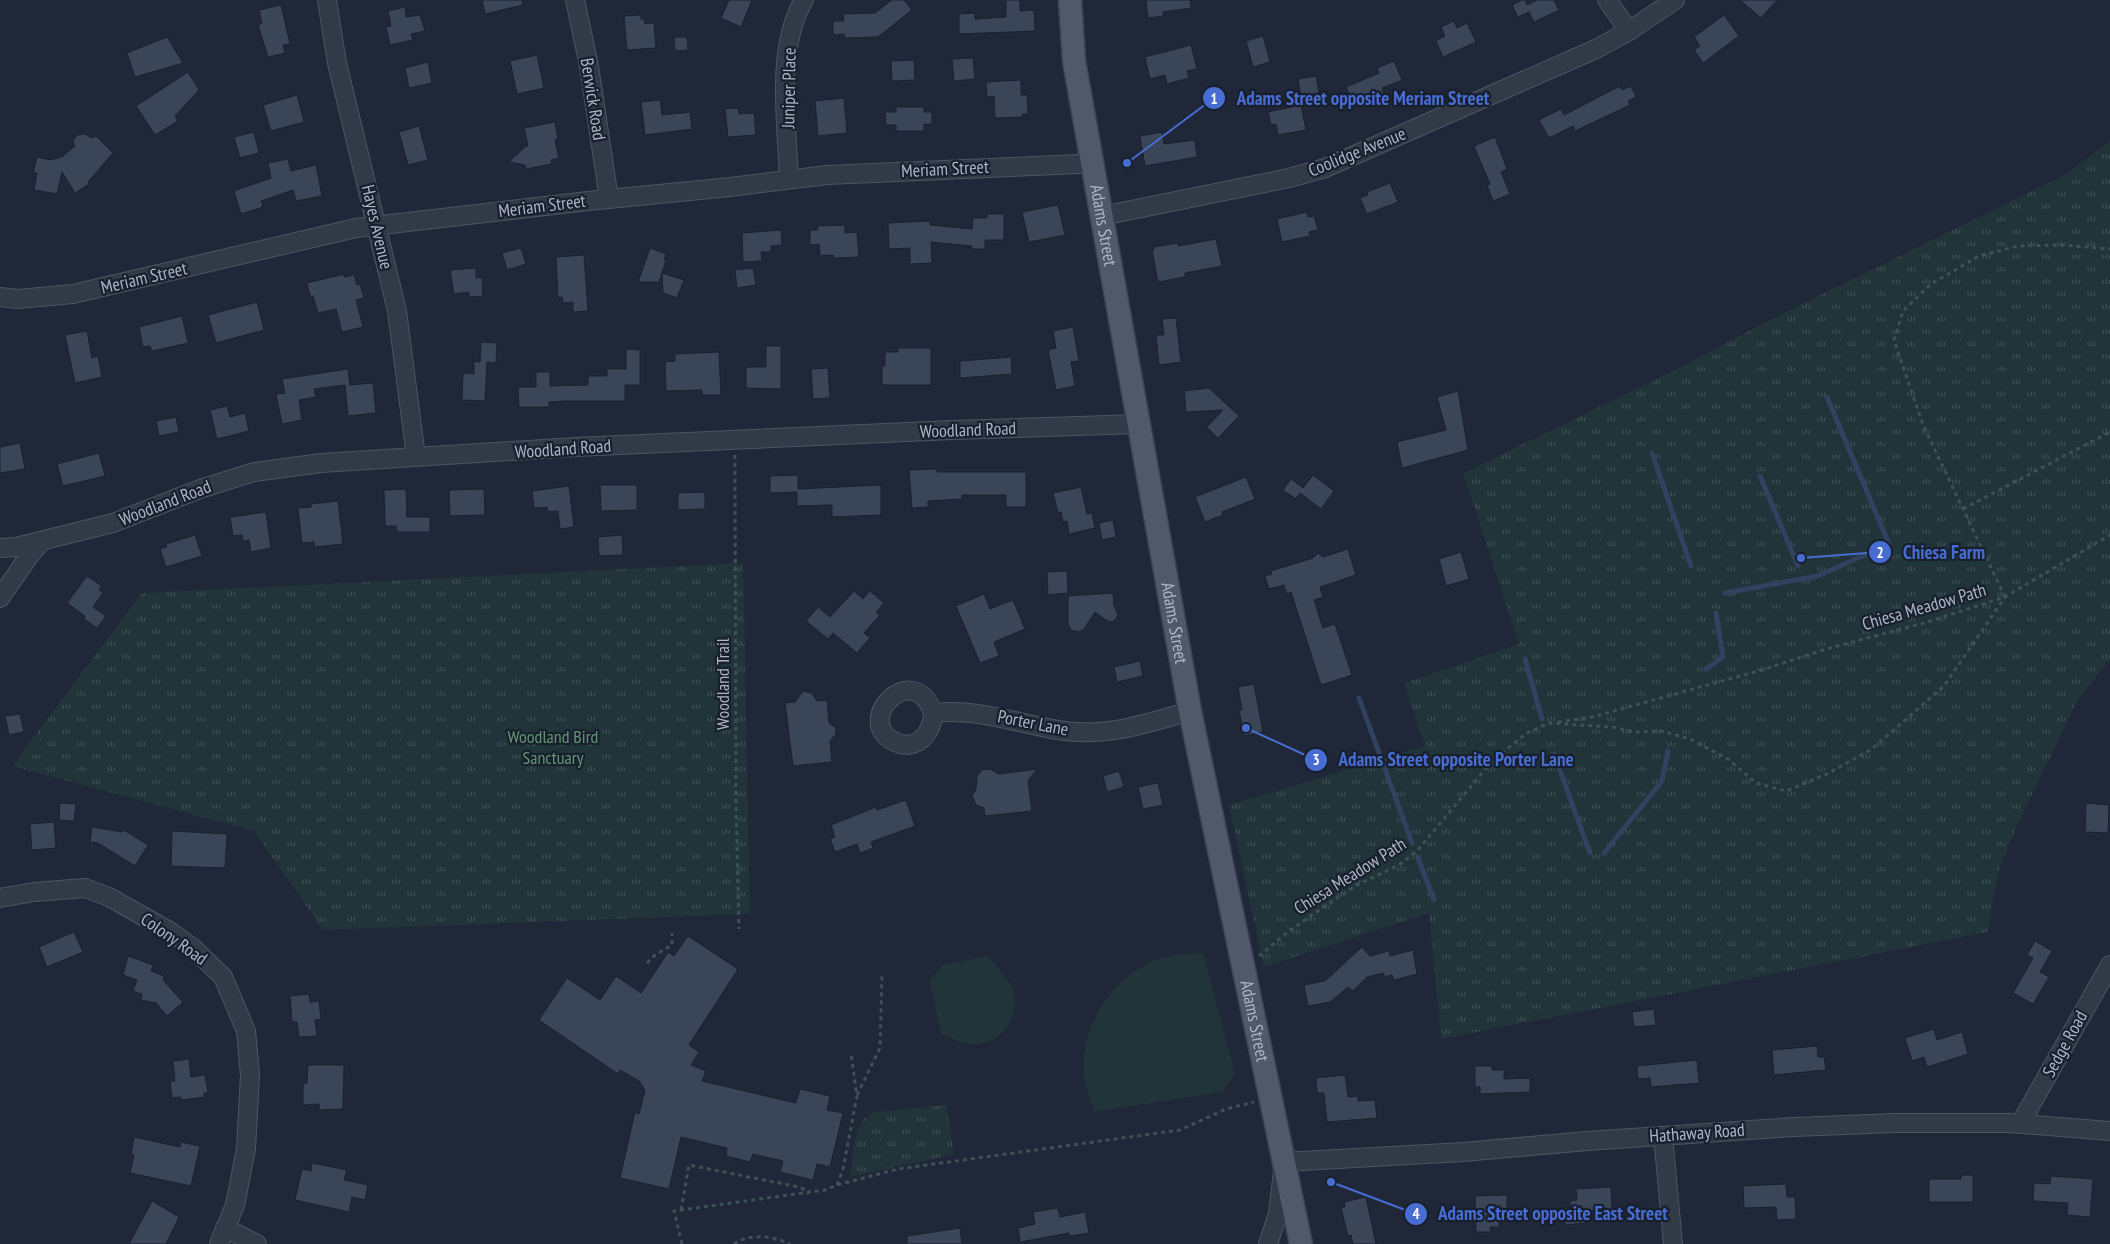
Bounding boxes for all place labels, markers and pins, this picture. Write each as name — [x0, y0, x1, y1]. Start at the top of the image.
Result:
callout: Adams Street opposite Meriam Street — [1201, 81, 1499, 115]
callout: Chiesa Farm — [1868, 535, 1995, 569]
callout: Adams Street opposite Porter Lane — [1303, 743, 1583, 777]
callout: Adams Street opposite East Street — [1403, 1197, 1678, 1231]

